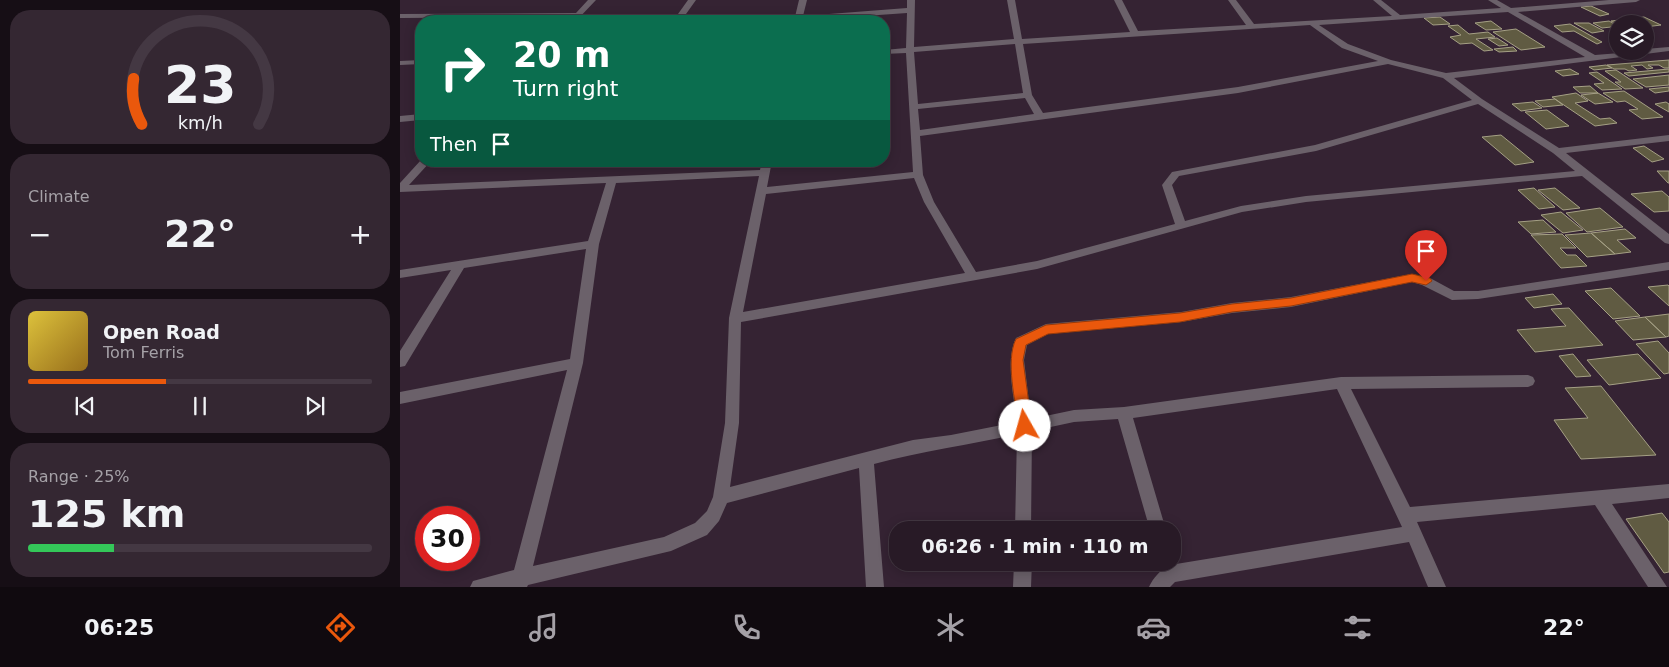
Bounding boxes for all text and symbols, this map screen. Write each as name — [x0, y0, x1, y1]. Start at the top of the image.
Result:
map controls — [1609, 15, 1654, 60]
button: layers — [1609, 15, 1654, 60]
icon: right — [430, 35, 495, 100]
text: 20 m — [513, 35, 610, 75]
text: 23 — [164, 55, 236, 115]
text: Turn right — [513, 76, 618, 101]
text: km/h — [177, 112, 223, 133]
icon: arrive — [487, 130, 515, 158]
text: Then — [430, 133, 477, 155]
text: Climate — [28, 187, 90, 206]
text: 22° — [164, 212, 236, 256]
text: − — [28, 218, 51, 251]
text: + — [349, 218, 372, 251]
pin — [1405, 230, 1447, 281]
icon: arrive — [1412, 237, 1440, 265]
text: Open Road — [103, 321, 220, 343]
text: Tom Ferris — [103, 343, 184, 362]
icon: previous — [71, 392, 99, 420]
icon: pause — [186, 392, 214, 420]
icon: next — [301, 392, 329, 420]
position arrow — [998, 399, 1050, 451]
text: Range · 25% — [28, 467, 130, 486]
text: 125 km — [28, 492, 185, 536]
speed limit sign: 30 — [415, 506, 480, 571]
text: 06:26 · 1 min · 110 m — [921, 535, 1149, 557]
icon: directions — [323, 610, 358, 645]
icon: music — [526, 610, 561, 645]
icon: phone — [729, 610, 764, 645]
icon: climate — [933, 610, 968, 645]
icon: car — [1136, 610, 1171, 645]
icon: filters — [1340, 610, 1375, 645]
text: 06:25 — [84, 615, 154, 640]
text: 22° — [1543, 615, 1585, 640]

